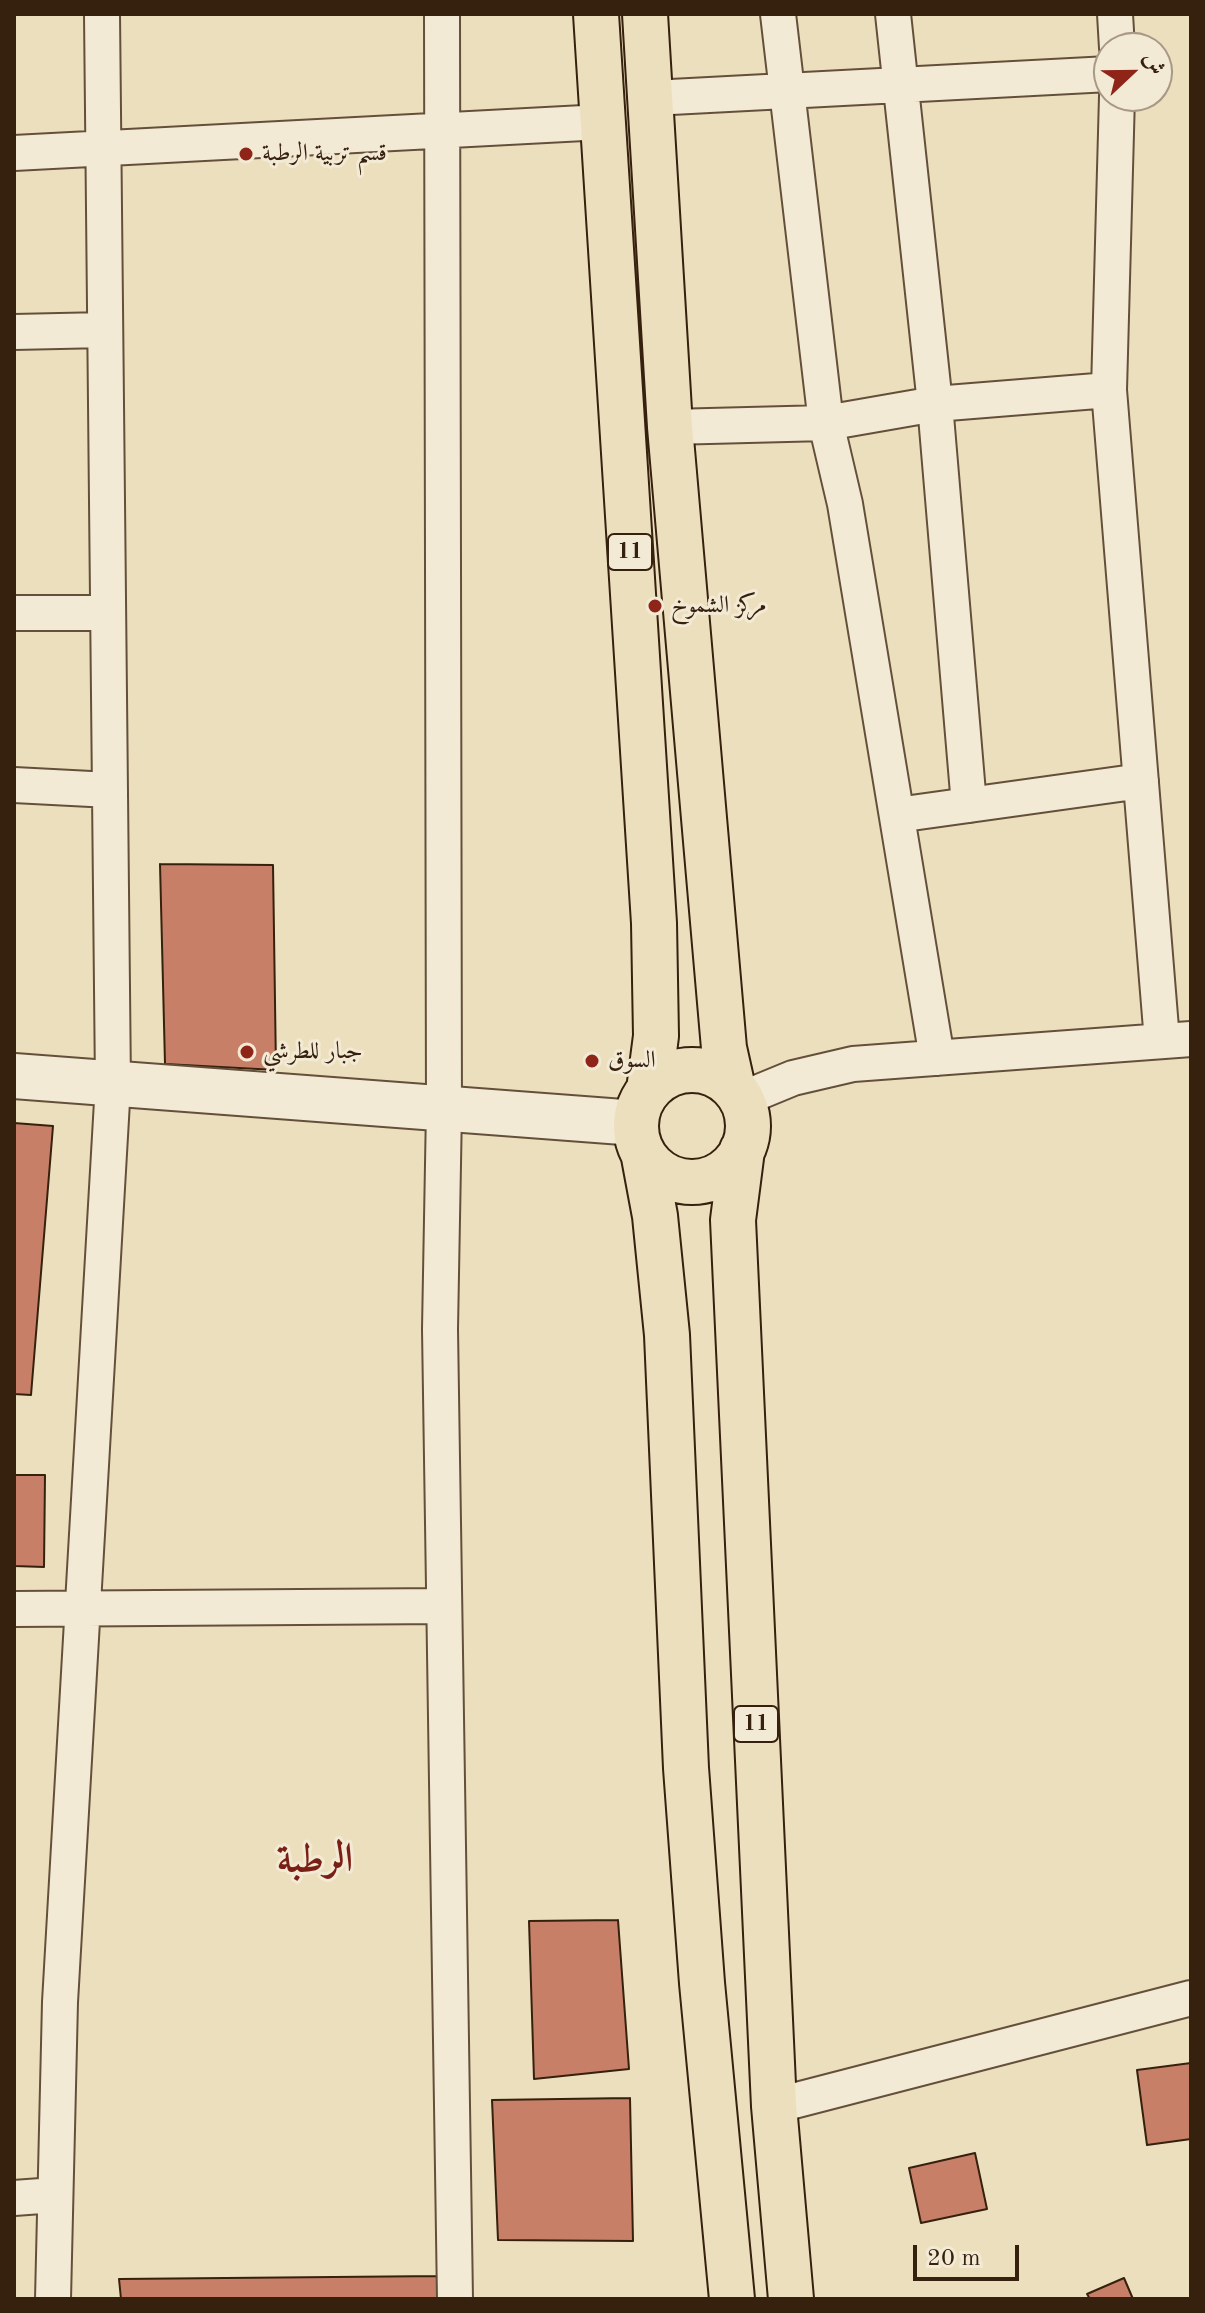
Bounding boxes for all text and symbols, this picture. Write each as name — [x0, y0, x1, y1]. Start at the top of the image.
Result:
north arrow — [1093, 32, 1173, 112]
text: ش — [1139, 50, 1168, 78]
place label: قسم تربية الرطبة — [262, 140, 387, 168]
marker: قسم تربية الرطبة — [237, 145, 255, 163]
road number: 11 — [608, 534, 652, 570]
place label: مركز الشموخ — [671, 592, 767, 620]
marker: مركز الشموخ — [646, 597, 664, 615]
place label: جبار للطرشي — [263, 1038, 363, 1066]
marker: جبار للطرشي — [238, 1043, 256, 1061]
place label: السوق — [608, 1047, 656, 1075]
marker: السوق — [583, 1052, 601, 1070]
road number: 11 — [734, 1706, 778, 1742]
district label: الرطبة — [277, 1837, 353, 1885]
scale bar — [917, 2229, 1023, 2279]
text: 20 m — [927, 2247, 981, 2271]

